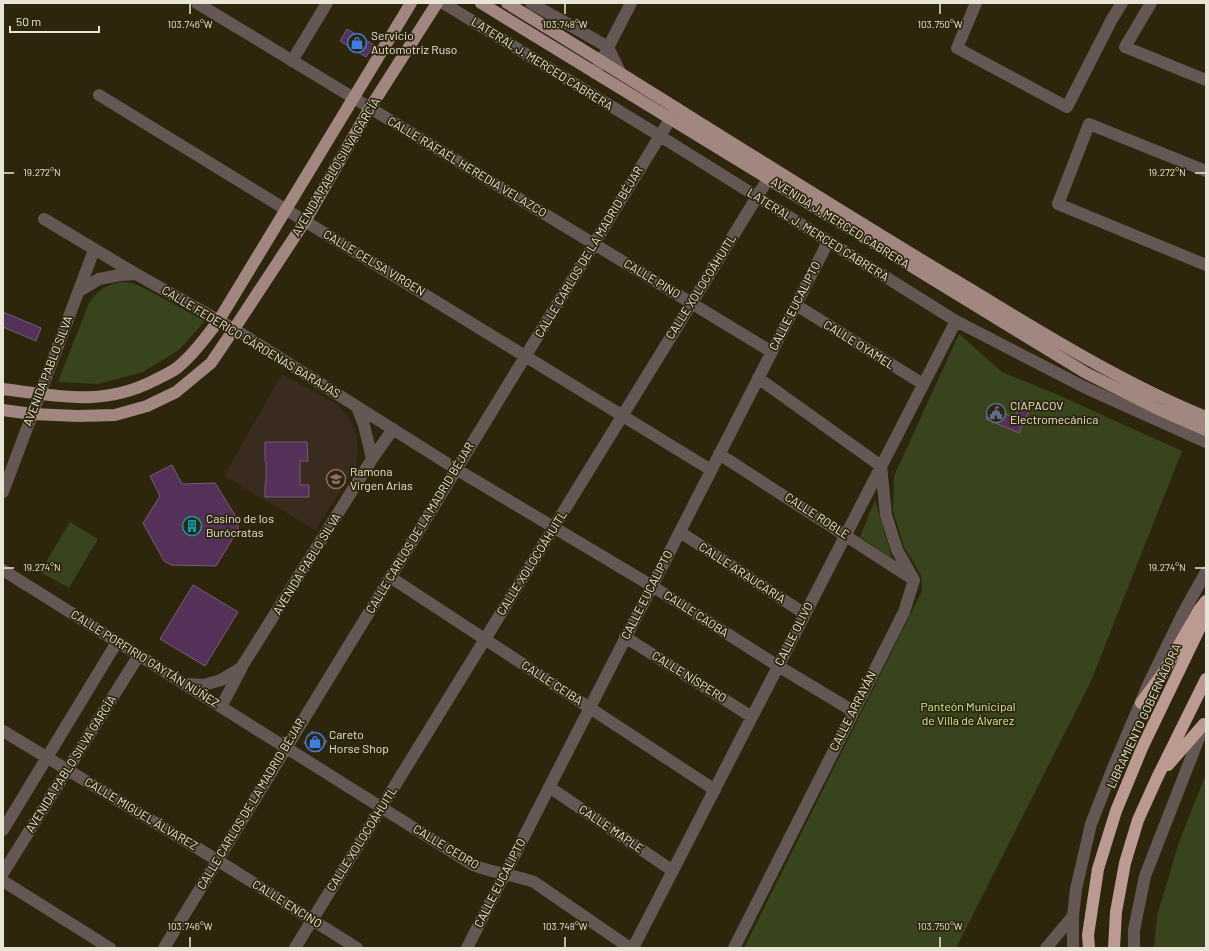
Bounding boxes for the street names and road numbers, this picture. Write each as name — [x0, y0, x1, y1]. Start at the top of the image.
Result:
street label: LATERAL J. MERCED CABRERA — [469, 14, 616, 113]
street label: AVENIDA PABLO SILVA GARCÍA — [288, 95, 382, 238]
street label: CALLE RAFAÉL HEREDIA VELAZCO — [385, 113, 550, 219]
street label: CALLE CARLOS DE LA MADRID BÉJAR — [531, 163, 645, 340]
street label: AVENIDA J. MERCED CABRERA — [769, 174, 912, 271]
street label: LATERAL J. MERCED CABRERA — [745, 185, 892, 284]
street label: CALLE CELSA VIRGEN — [321, 226, 428, 298]
street label: CALLE XOLOCOÁHUITL — [662, 231, 738, 341]
street label: CALLE PINO — [622, 256, 683, 301]
street label: CALLE EUCALIPTO — [766, 259, 823, 352]
street label: CALLE FEDERICO CÁRDENAS BARAJAS — [160, 282, 343, 400]
street label: AVENIDA PABLO SILVA — [20, 314, 75, 428]
street label: CALLE OYAMEL — [821, 317, 898, 372]
street label: CALLE CARLOS DE LA MADRID BÉJAR — [362, 439, 476, 616]
street label: CALLE ROBLE — [783, 489, 852, 541]
street label: CALLE XOLOCOÁHUITL — [493, 507, 569, 617]
street label: AVENIDA PABLO SILVA — [269, 510, 343, 617]
street label: CALLE ARAUCARIA — [697, 539, 788, 605]
street label: CALLE EUCALIPTO — [618, 548, 675, 641]
street label: CALLE CAOBA — [662, 587, 731, 639]
street label: CALLE OLIVO — [771, 599, 815, 668]
street label: CALLE PORFIRIO GAYTÁN NÚÑEZ — [69, 607, 222, 710]
street label: LIBRAMIENTO GOBERNADORA — [1103, 641, 1183, 790]
street label: CALLE NÍSPERO — [650, 648, 729, 705]
street label: CALLE CEIBA — [519, 657, 586, 707]
street label: CALLE ARRAYÁN — [826, 668, 878, 753]
street label: AVENIDA PABLO SILVA GARCÍA — [22, 692, 118, 835]
street label: CALLE CARLOS DE LA MADRID BÉJAR — [193, 715, 307, 892]
street label: CALLE MIGUEL ÁLVAREZ — [82, 774, 201, 852]
street label: CALLE XOLOCOÁHUITL — [323, 783, 399, 893]
street label: CALLE MAPLE — [577, 801, 647, 855]
street label: CALLE CEDRO — [411, 821, 482, 871]
street label: CALLE EUCALIPTO — [471, 836, 528, 929]
street label: CALLE ENCINO — [250, 876, 325, 930]

